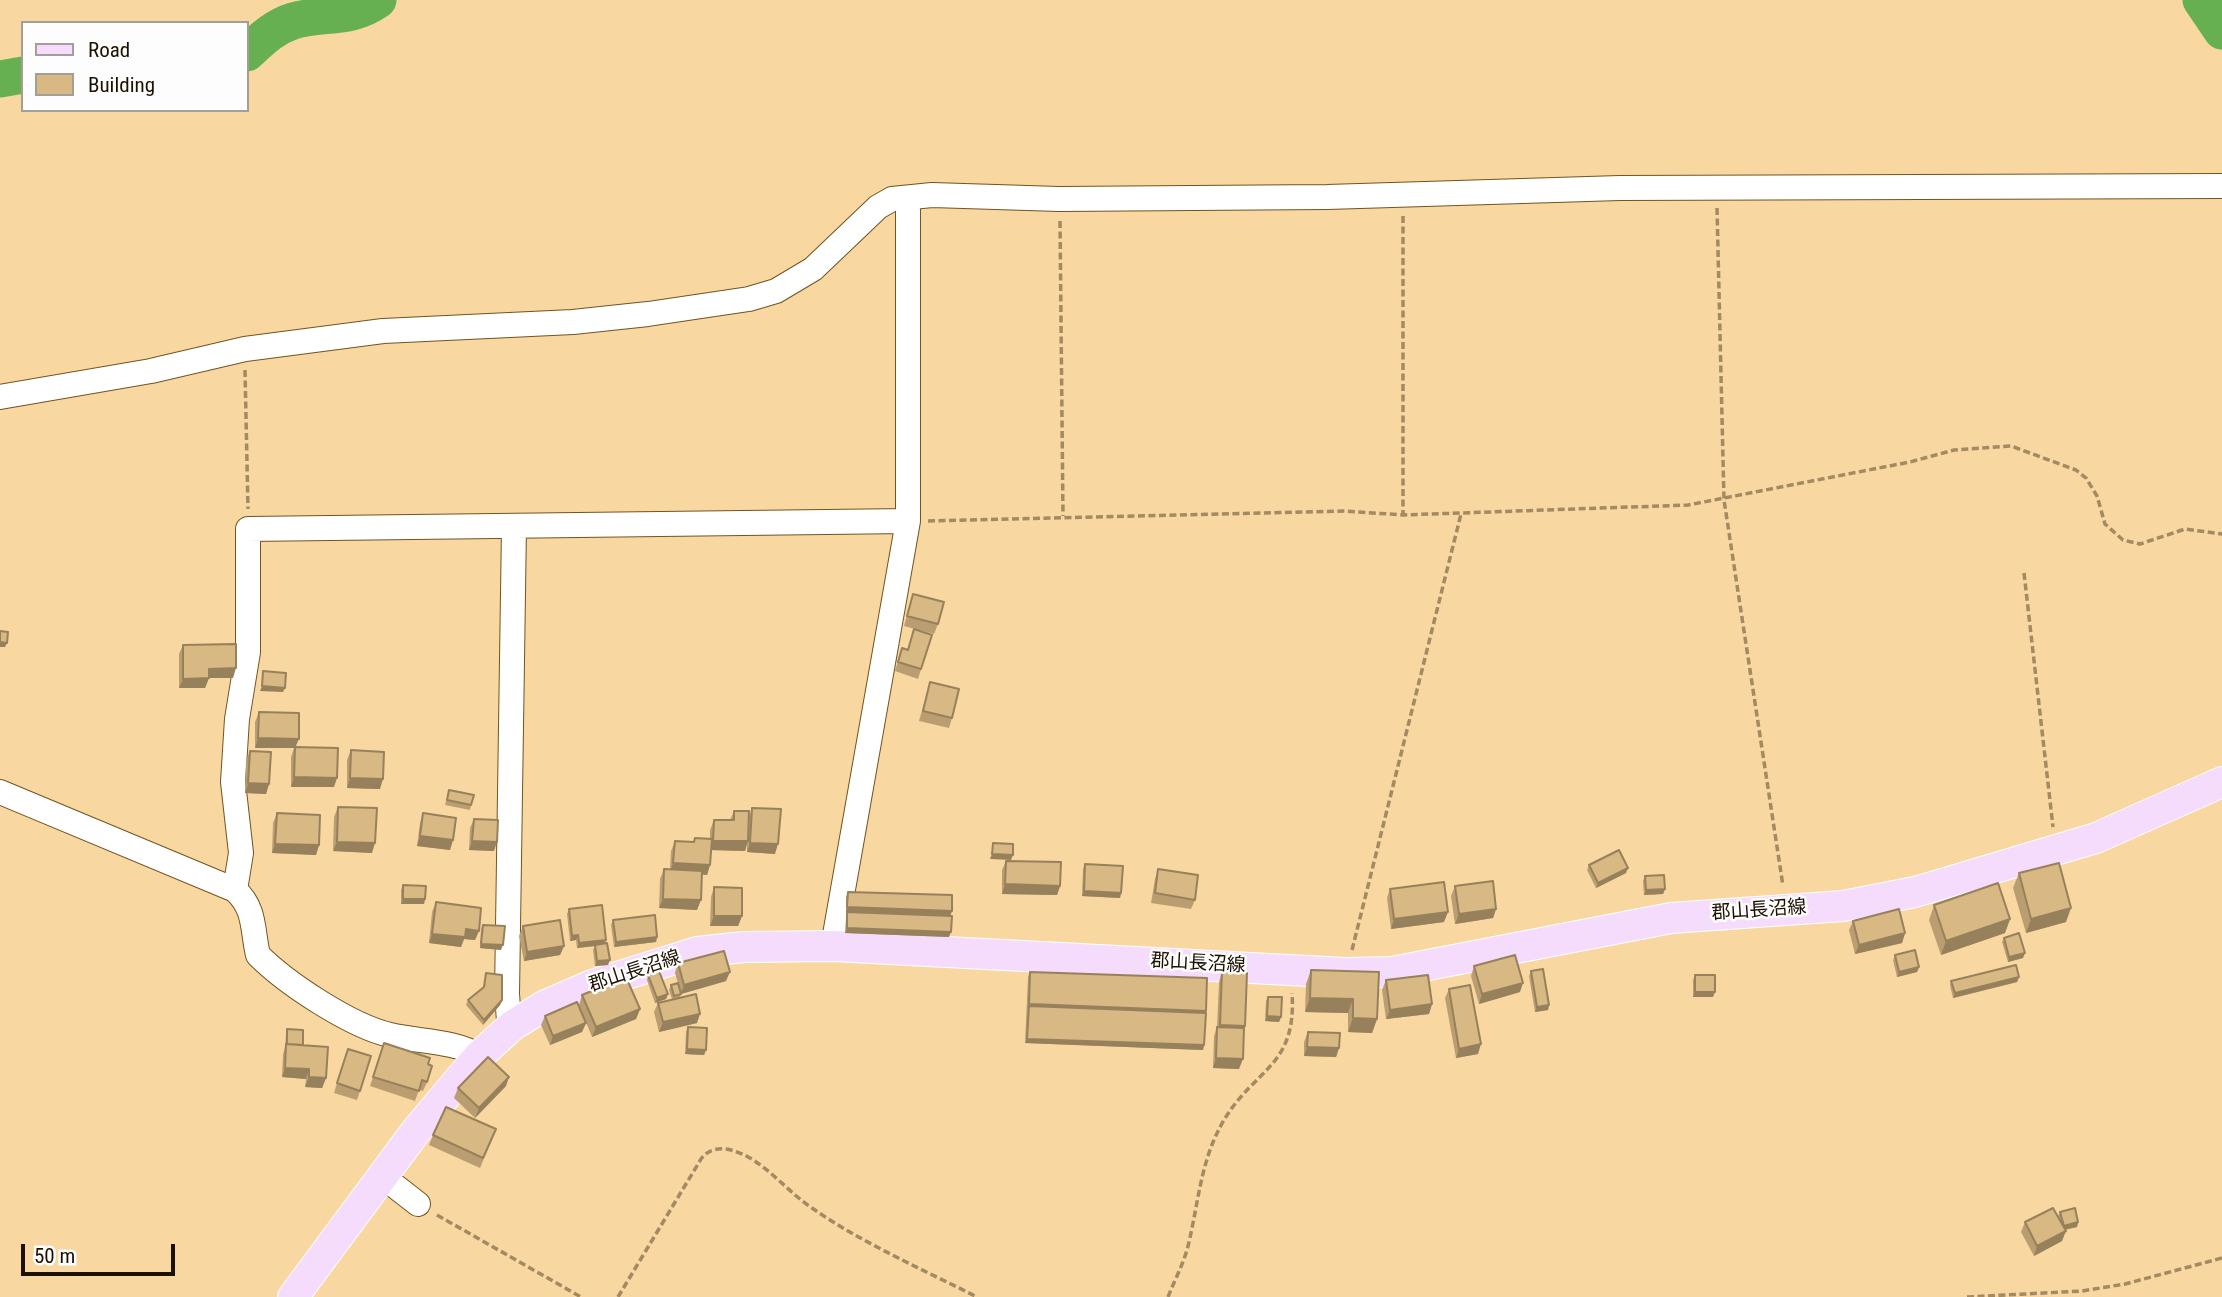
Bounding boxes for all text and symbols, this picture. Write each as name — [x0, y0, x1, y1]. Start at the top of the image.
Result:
legend — [21, 21, 248, 112]
text: Road — [88, 38, 130, 62]
text: Building — [88, 73, 155, 97]
street label: 郡山長沼線 — [1711, 896, 1807, 926]
street label: 郡山長沼線 — [586, 946, 684, 998]
street label: 郡山長沼線 — [1150, 950, 1246, 978]
scale bar — [24, 1230, 178, 1274]
text: 50 m — [34, 1244, 75, 1268]

